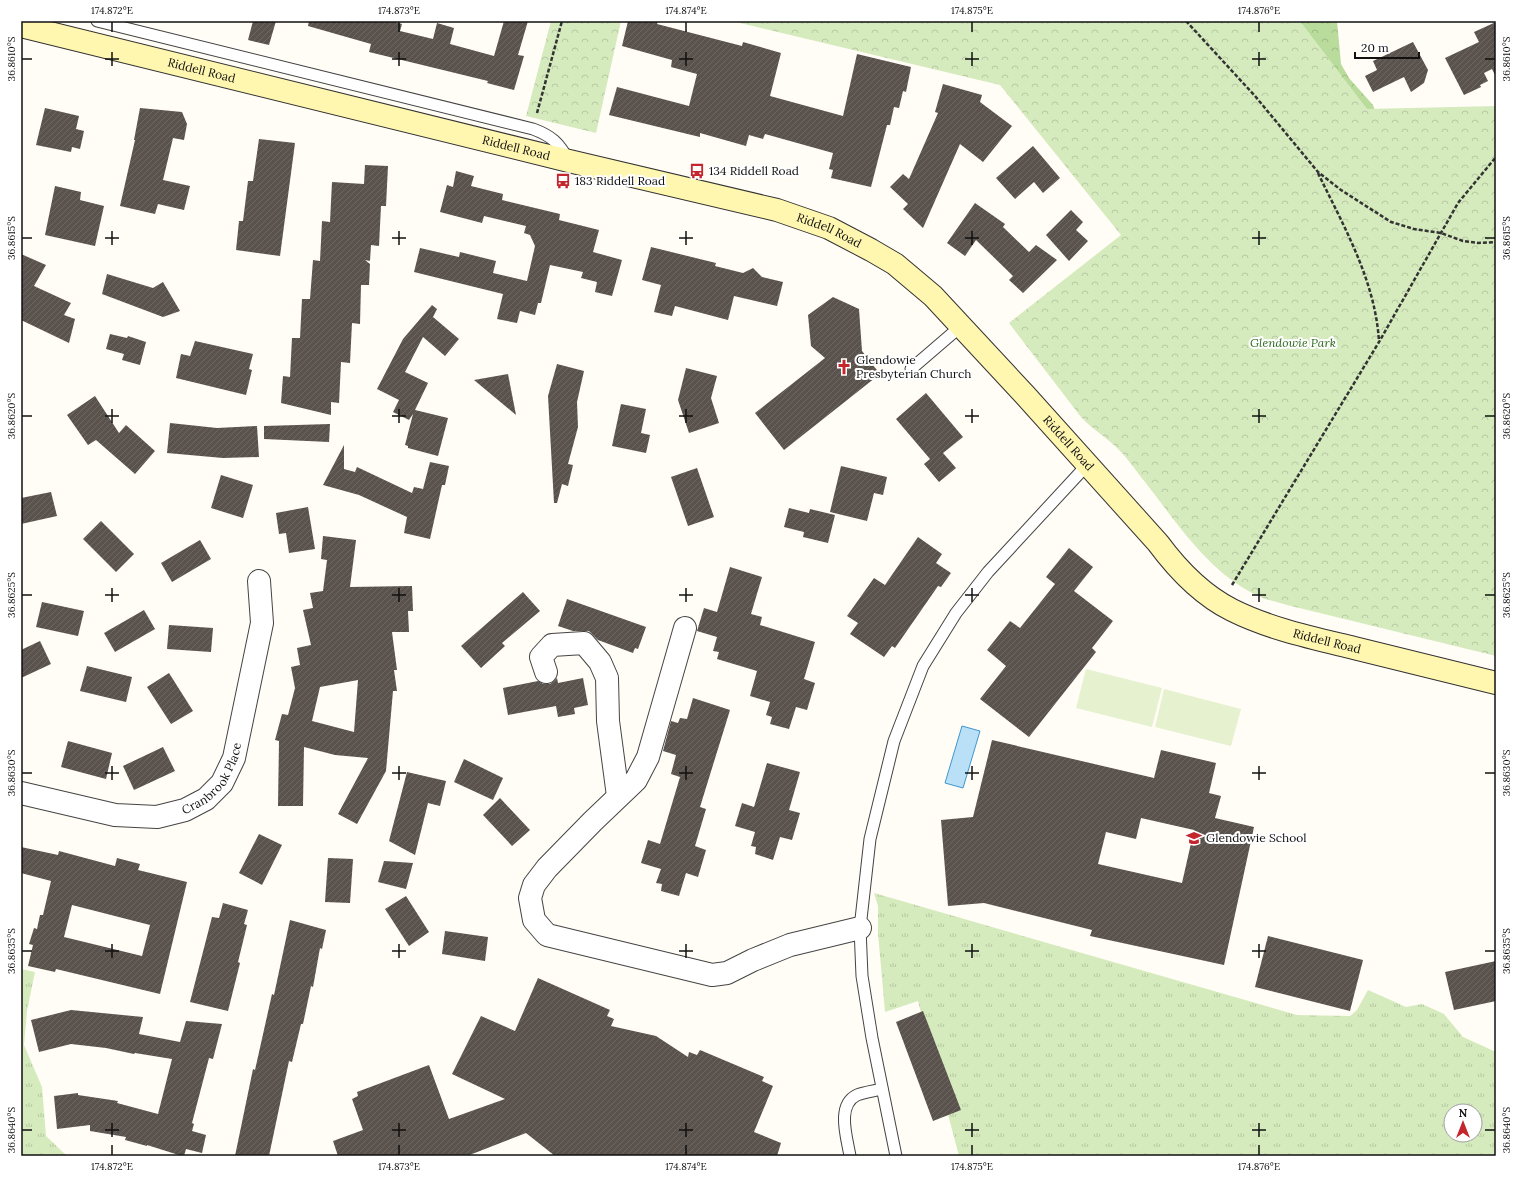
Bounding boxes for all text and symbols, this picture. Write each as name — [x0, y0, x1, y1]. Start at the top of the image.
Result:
text: 174.872°E — [91, 4, 133, 17]
text: 174.873°E — [378, 4, 420, 17]
text: 174.874°E — [665, 4, 707, 17]
text: 174.875°E — [951, 4, 993, 17]
text: 174.876°E — [1238, 4, 1280, 17]
scale bar — [1355, 34, 1419, 60]
text: 36.8610°S — [5, 36, 18, 81]
text: 36.8610°S — [1500, 36, 1513, 81]
text: 20 m — [1361, 40, 1389, 55]
street label: Riddell Road — [166, 54, 237, 86]
street label: Riddell Road — [481, 132, 552, 163]
bus stop icon: 134 Riddell Road — [688, 162, 706, 180]
place label: 134 Riddell Road — [709, 163, 799, 178]
bus stop icon: 183 Riddell Road — [554, 172, 572, 190]
place label: 183 Riddell Road — [575, 173, 665, 188]
street label: Riddell Road — [795, 209, 864, 251]
text: 36.8615°S — [5, 216, 18, 260]
text: 36.8615°S — [1500, 216, 1513, 260]
park label: Glendowie Park — [1250, 335, 1336, 350]
place label: Glendowie Presbyterian Church — [856, 352, 972, 381]
church icon: Glendowie Presbyterian Church — [835, 358, 853, 376]
text: 36.8620°S — [5, 392, 18, 439]
text: 36.8620°S — [1500, 392, 1513, 439]
street label: Riddell Road — [1040, 412, 1097, 474]
text: 36.8625°S — [5, 572, 18, 618]
text: 36.8625°S — [1500, 572, 1513, 618]
street label: Riddell Road — [1291, 625, 1363, 656]
street label: Cranbrook Place — [179, 741, 244, 817]
text: 36.8630°S — [5, 749, 18, 796]
text: 36.8630°S — [1500, 749, 1513, 796]
school or university icon: Glendowie School — [1185, 829, 1203, 847]
place label: Glendowie School — [1206, 830, 1307, 845]
text: 36.8635°S — [5, 928, 18, 974]
text: 36.8635°S — [1500, 928, 1513, 974]
north arrow — [1443, 1103, 1483, 1143]
text: 36.8640°S — [5, 1106, 18, 1153]
text: N — [1459, 1106, 1468, 1120]
text: 36.8640°S — [1500, 1106, 1513, 1153]
text: 174.872°E — [91, 1160, 133, 1173]
text: 174.873°E — [378, 1160, 420, 1173]
text: 174.874°E — [665, 1160, 707, 1173]
text: 174.875°E — [951, 1160, 993, 1173]
text: 174.876°E — [1238, 1160, 1280, 1173]

